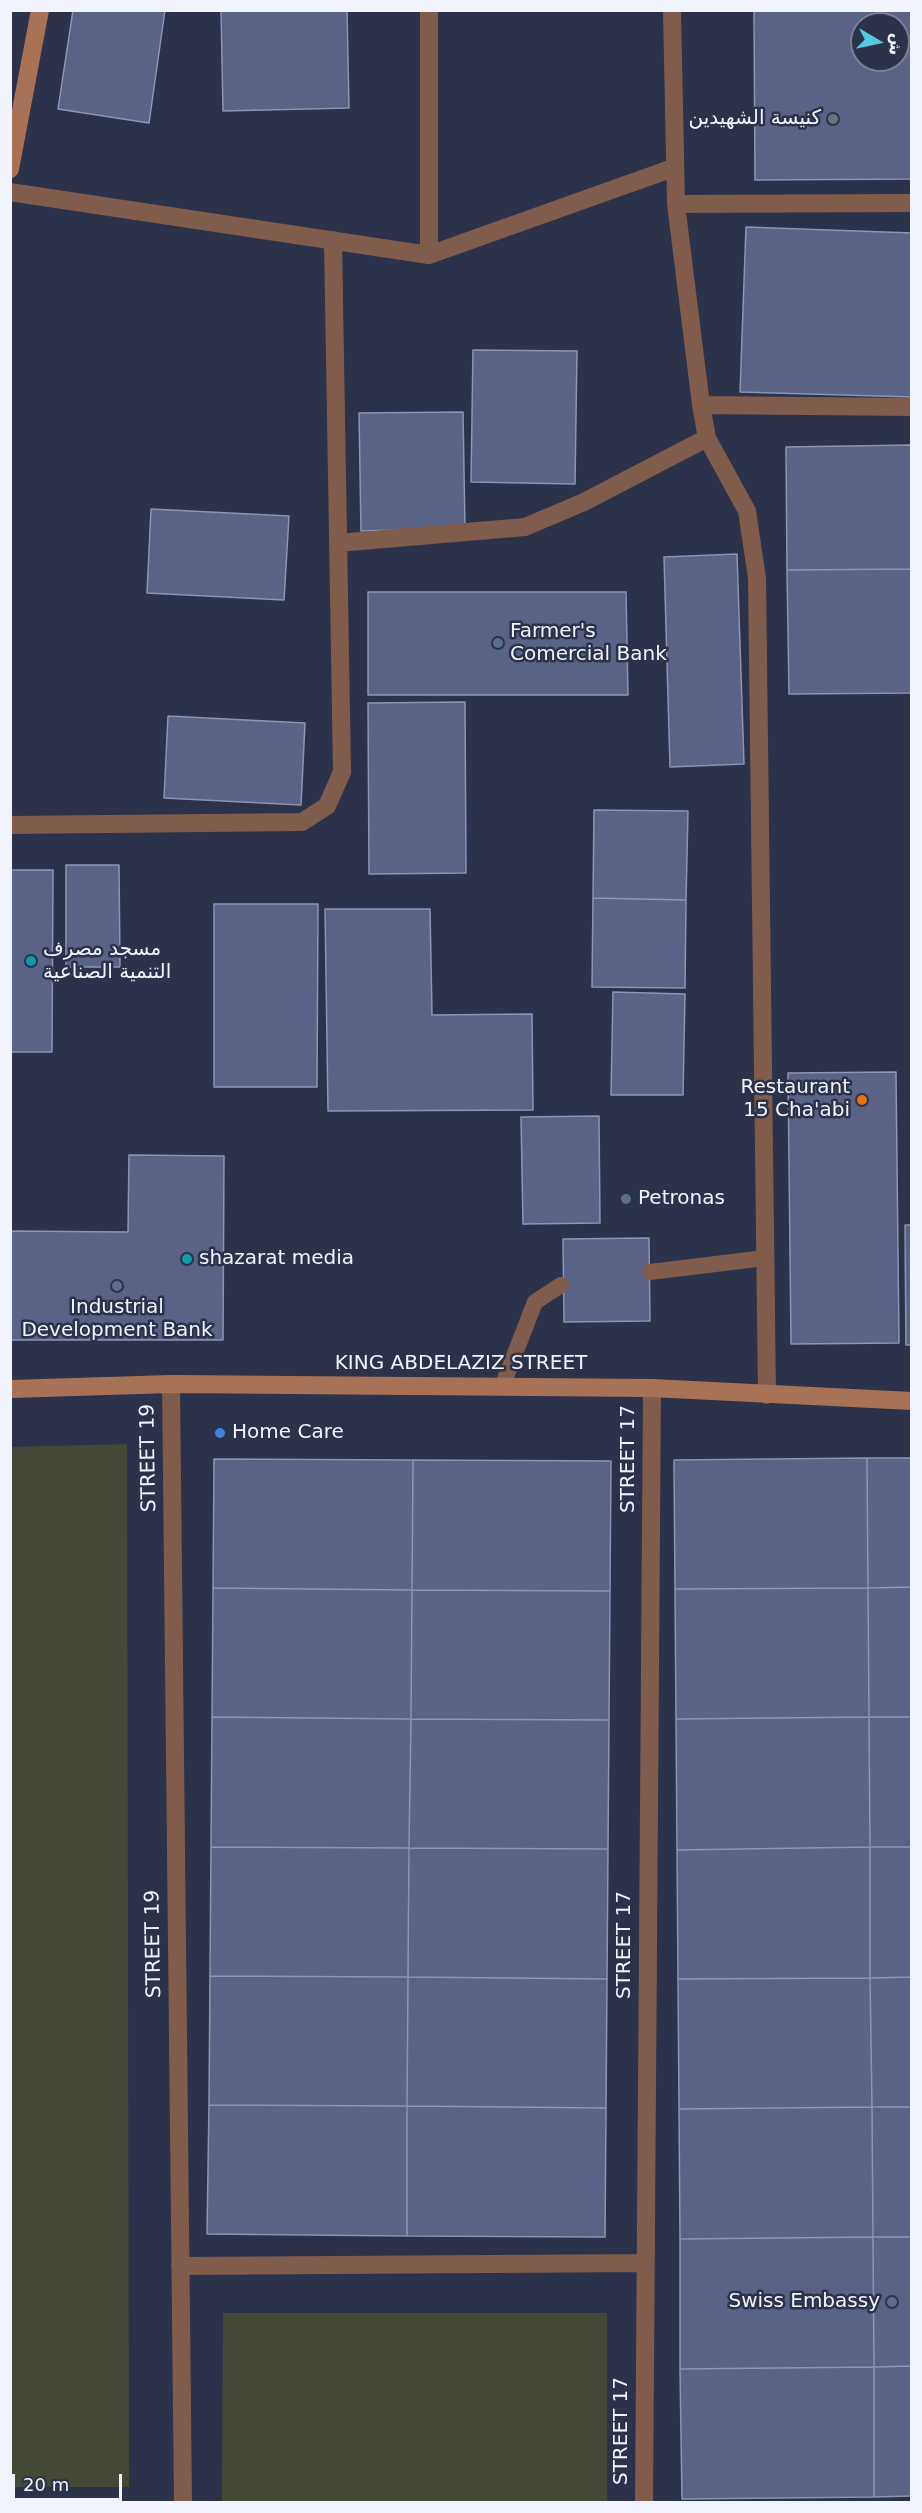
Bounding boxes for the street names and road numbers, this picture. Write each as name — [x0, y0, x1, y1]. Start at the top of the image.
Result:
street label: KING ABDELAZIZ STREET — [335, 1352, 587, 1376]
street label: STREET 19 — [136, 1404, 162, 1512]
street label: STREET 17 — [617, 1405, 641, 1513]
street label: STREET 19 — [141, 1890, 167, 1998]
street label: STREET 17 — [613, 1891, 637, 1999]
street label: STREET 17 — [610, 2377, 634, 2485]

